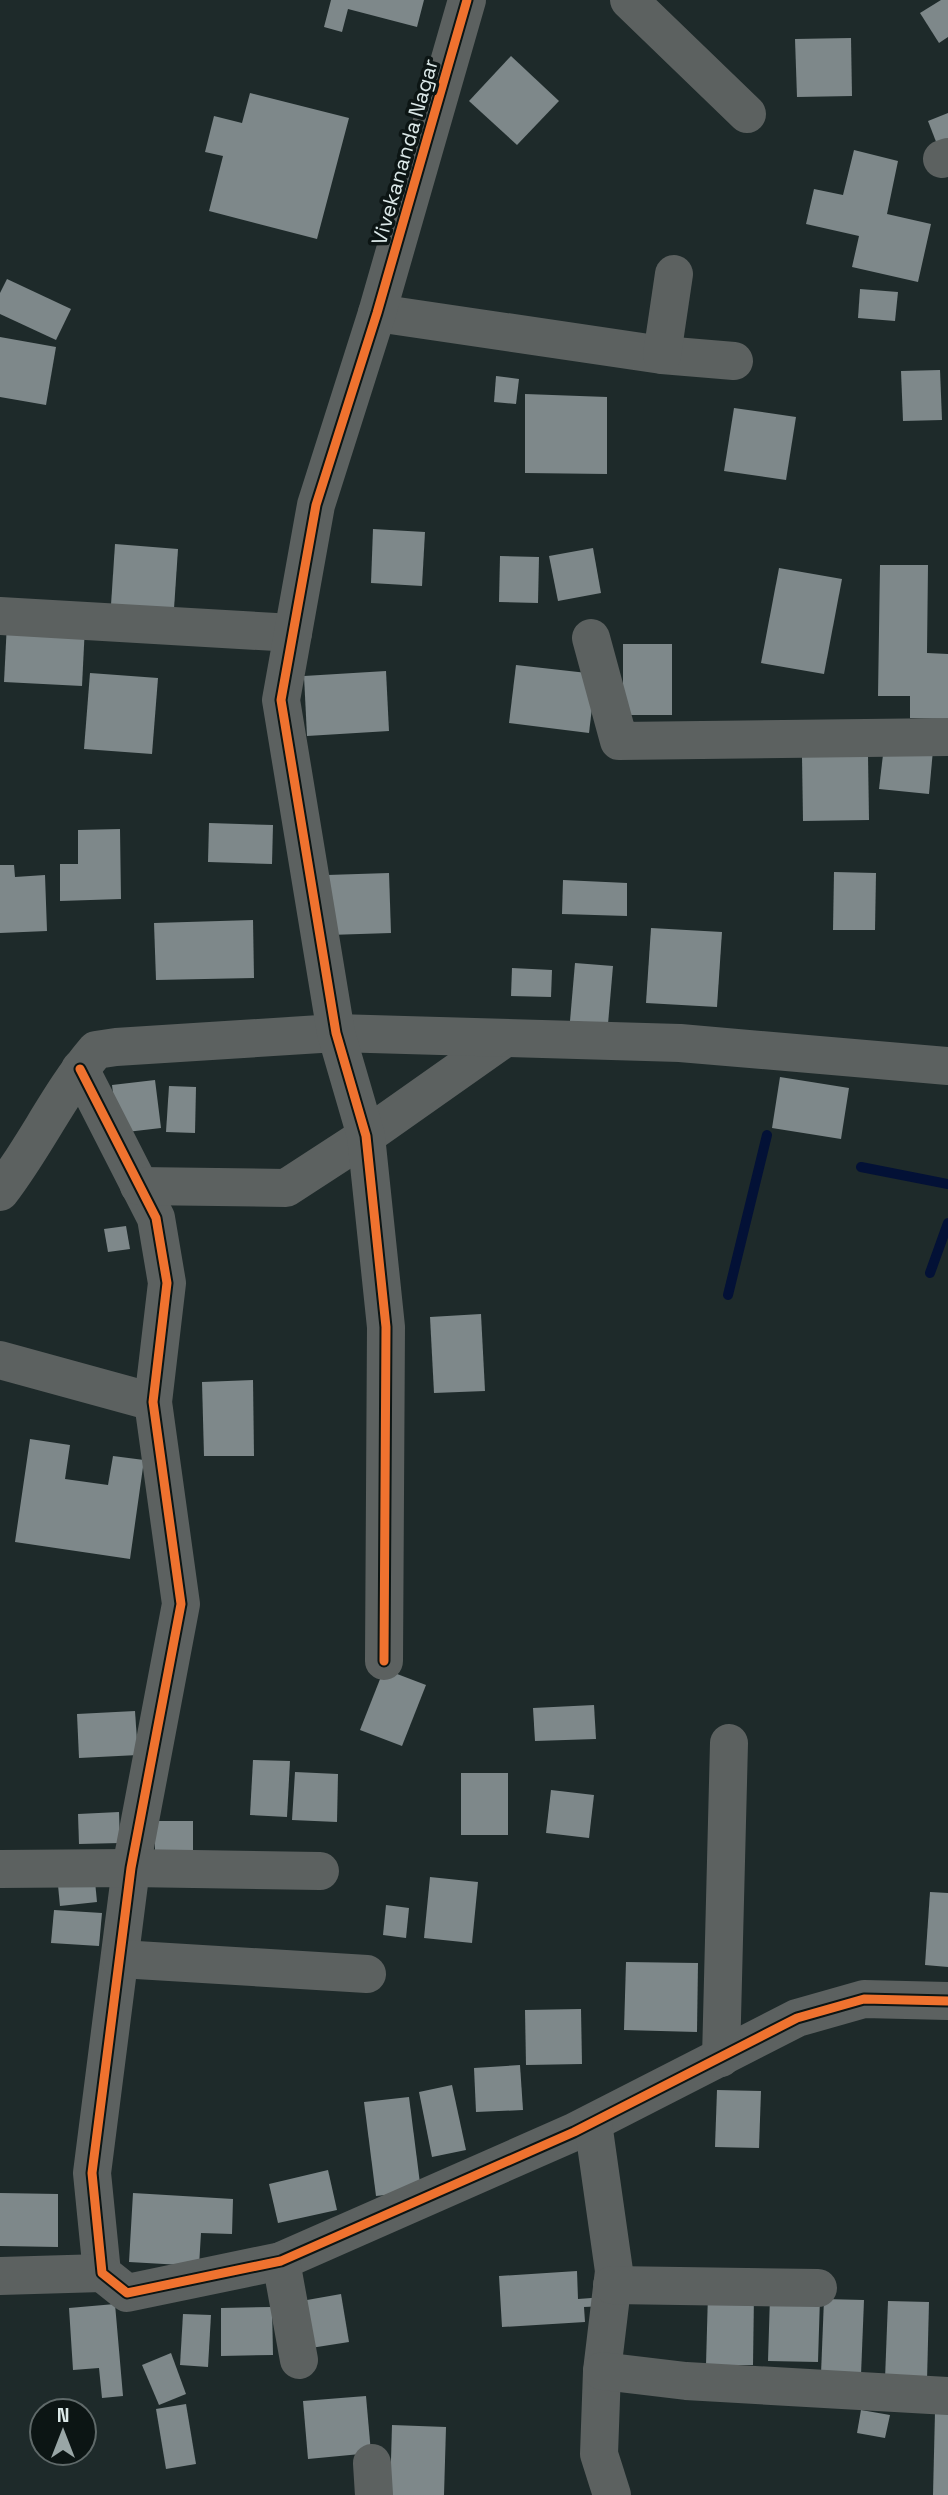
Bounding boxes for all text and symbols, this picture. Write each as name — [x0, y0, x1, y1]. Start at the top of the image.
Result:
street label: Vivekananda Nagar — [365, 55, 444, 248]
north arrow — [28, 2397, 98, 2467]
text: N — [57, 2403, 69, 2428]

